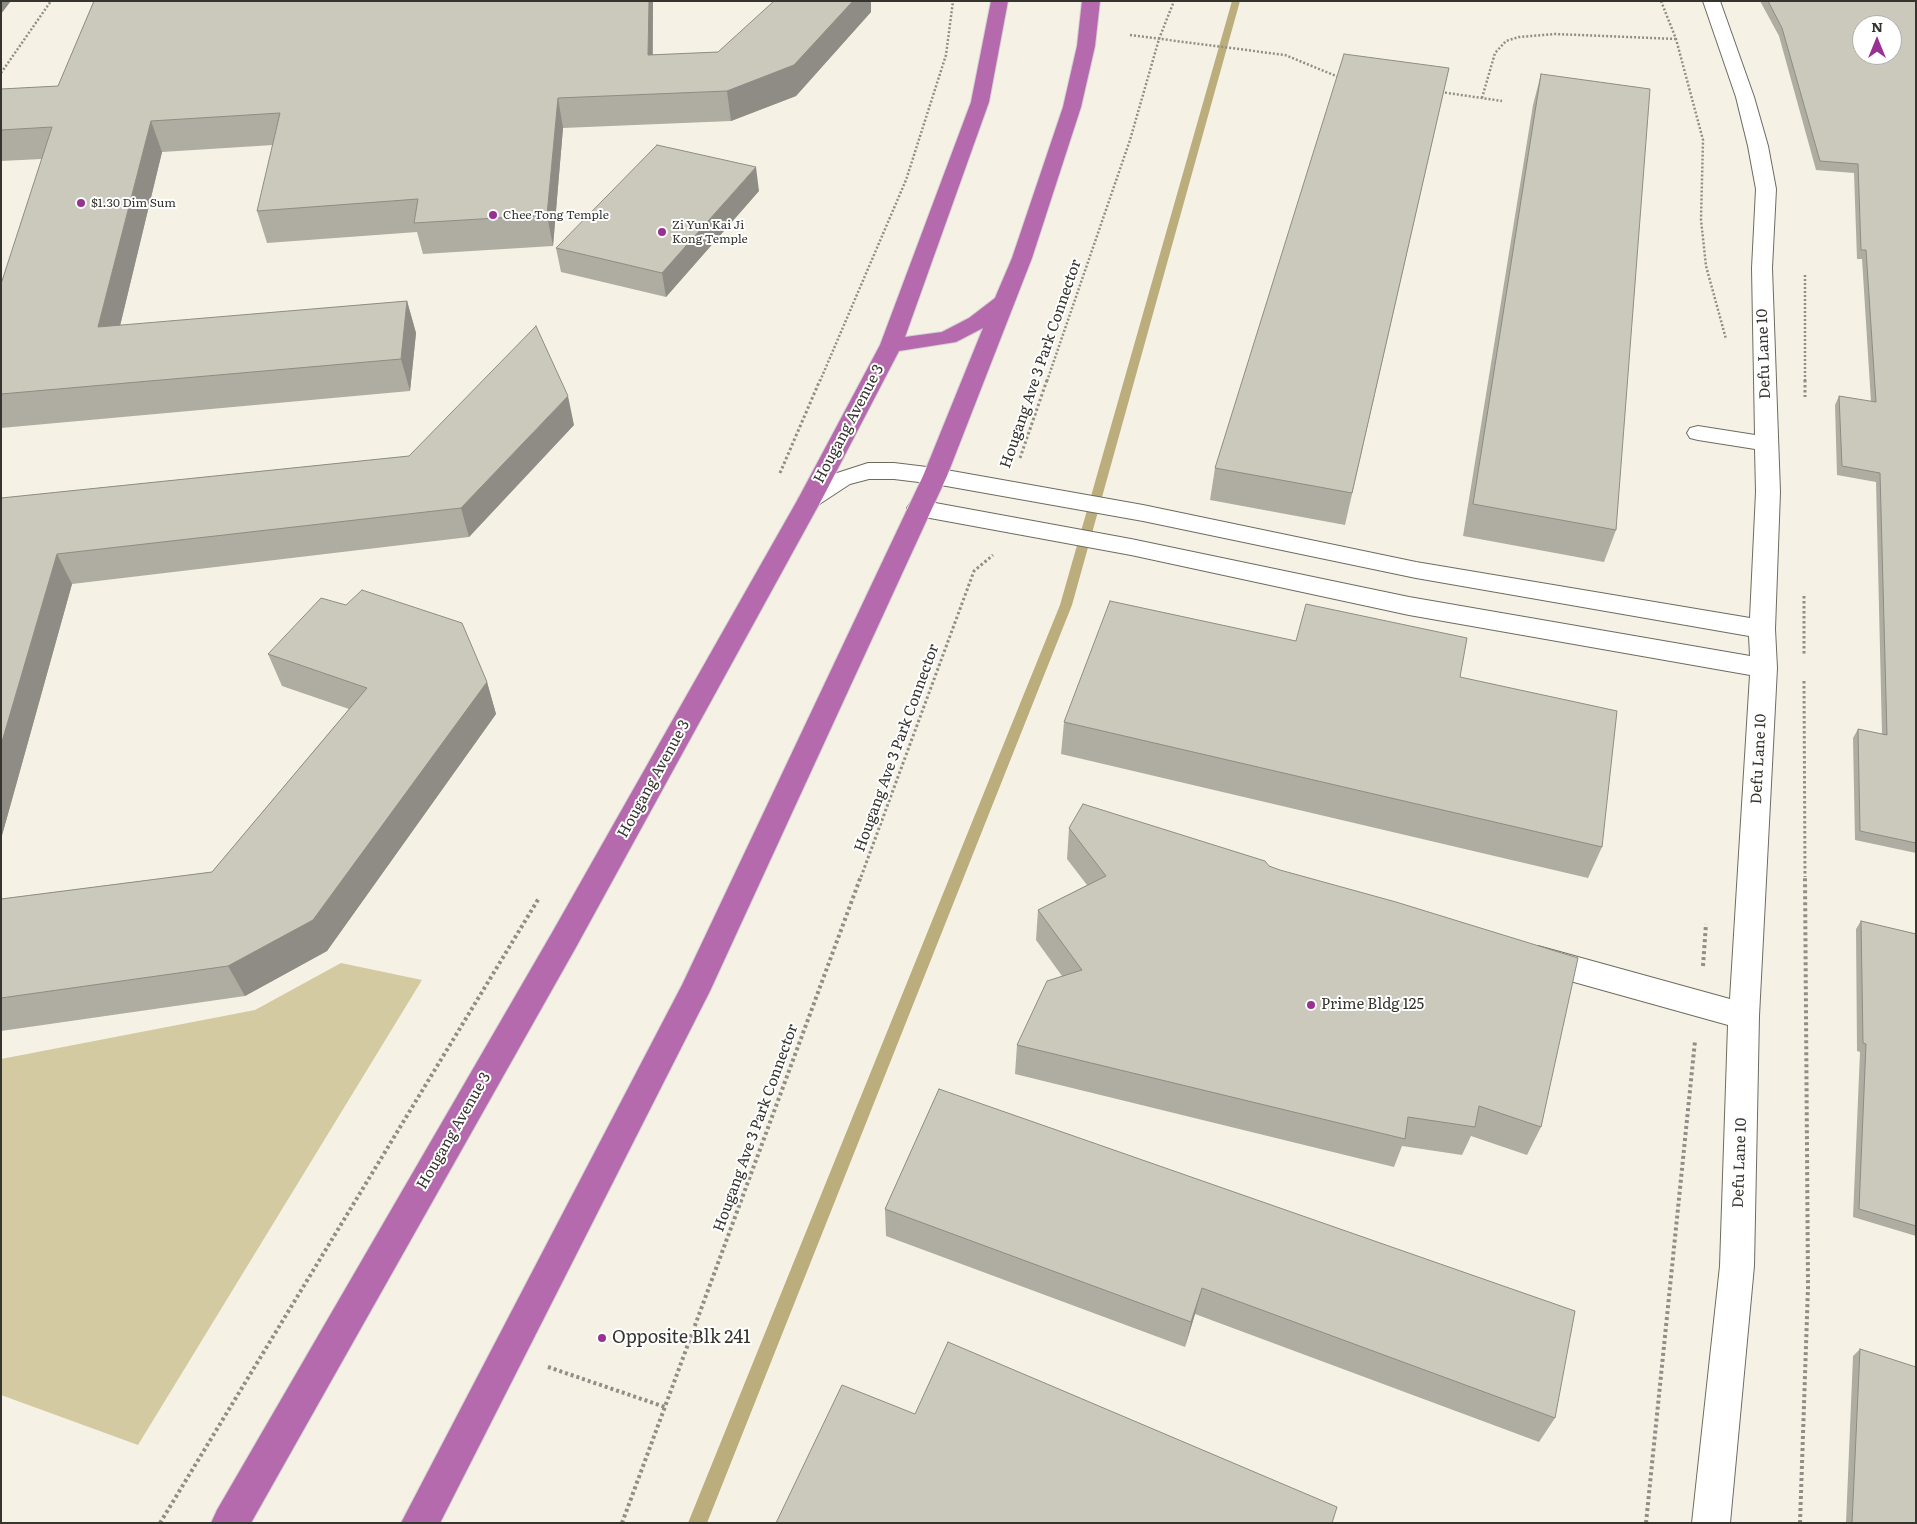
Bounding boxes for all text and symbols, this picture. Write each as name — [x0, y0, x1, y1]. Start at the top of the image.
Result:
north arrow — [1852, 15, 1902, 65]
text: N — [1871, 16, 1883, 36]
place label: $1.30 Dim Sum — [91, 196, 176, 210]
marker: $1.30 Dim Sum — [75, 197, 87, 209]
place label: Chee Tong Temple — [503, 208, 609, 222]
marker: Chee Tong Temple — [487, 209, 499, 221]
place label: Zi Yun Kai Ji Kong Temple — [672, 218, 748, 246]
marker: Zi Yun Kai Ji Kong Temple — [656, 226, 668, 238]
street label: Hougang Ave 3 Park Connector — [997, 257, 1085, 471]
street label: Defu Lane 10 — [1753, 308, 1775, 400]
street label: Hougang Avenue 3 — [810, 362, 888, 486]
street label: Hougang Ave 3 Park Connector — [851, 642, 943, 854]
street label: Defu Lane 10 — [1748, 713, 1770, 805]
street label: Hougang Avenue 3 — [614, 717, 694, 841]
place label: Prime Bldg 125 — [1321, 996, 1424, 1014]
marker: Prime Bldg 125 — [1305, 999, 1317, 1011]
street label: Hougang Ave 3 Park Connector — [710, 1022, 802, 1234]
street label: Hougang Avenue 3 — [413, 1069, 495, 1193]
street label: Defu Lane 10 — [1729, 1117, 1751, 1209]
place label: Opposite Blk 241 — [612, 1327, 751, 1349]
marker: Opposite Blk 241 — [596, 1332, 608, 1344]

